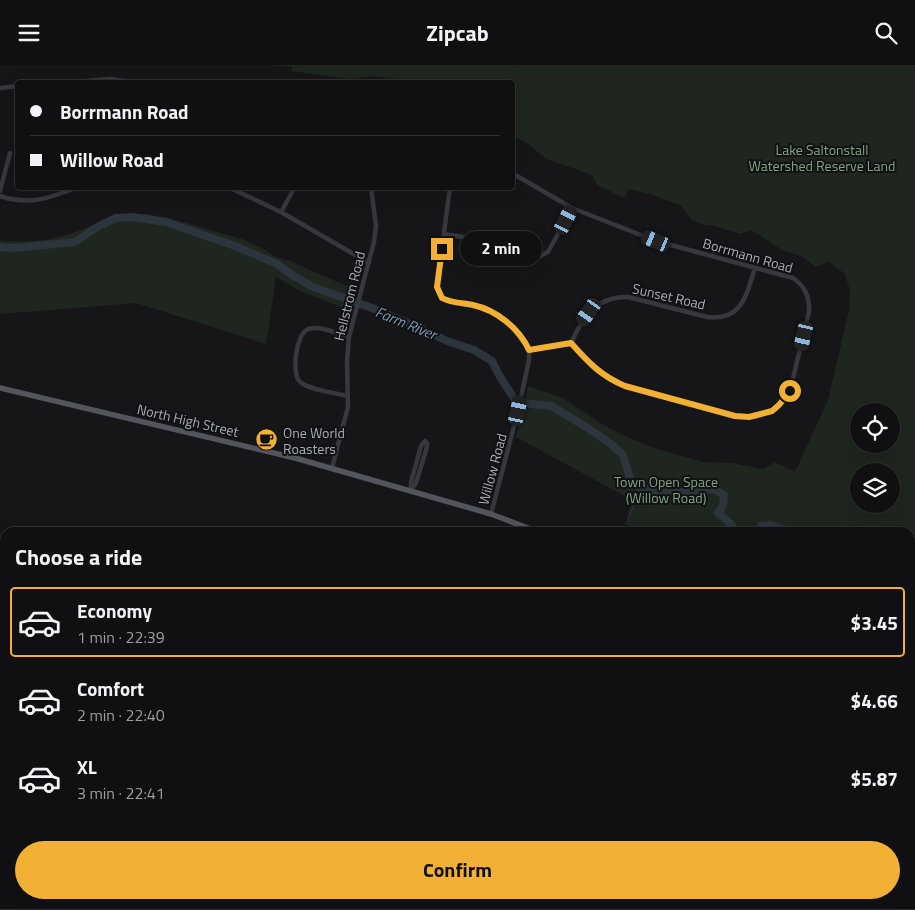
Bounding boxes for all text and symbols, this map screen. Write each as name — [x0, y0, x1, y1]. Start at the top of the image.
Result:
text: Zipcab — [426, 16, 489, 50]
icon: menu — [15, 19, 43, 47]
icon: search — [872, 19, 900, 47]
text: Borrmann Road — [60, 97, 189, 126]
park label: Lake Saltonstall Watershed Reserve Land — [748, 139, 896, 176]
text: Willow Road — [60, 145, 164, 174]
car — [552, 203, 579, 237]
car — [639, 228, 672, 254]
callout: 2 min — [460, 231, 542, 267]
street label: Borrmann Road — [700, 232, 796, 278]
text: 2 min — [482, 236, 520, 260]
route end — [431, 238, 453, 260]
street label: Hellstrom Road — [328, 249, 370, 343]
street label: Sunset Road — [630, 277, 708, 315]
car — [574, 295, 603, 329]
water label: Farm River — [372, 300, 442, 347]
car — [793, 320, 814, 352]
route start — [779, 380, 801, 402]
car — [507, 395, 528, 427]
street label: North High Street — [135, 398, 241, 442]
map controls — [850, 403, 900, 513]
button: locate — [850, 403, 900, 453]
place label: One World Roasters — [283, 422, 345, 459]
cafe icon: One World Roasters — [255, 428, 279, 452]
street label: Willow Road — [472, 431, 512, 507]
button: layers — [850, 463, 900, 513]
park label: Town Open Space (Willow Road) — [614, 471, 718, 508]
text: Choose a ride — [15, 540, 142, 574]
text: Economy — [77, 596, 152, 625]
icon: car — [17, 600, 62, 645]
text: $3.45 — [851, 608, 898, 637]
text: 1 min · 22:39 — [77, 625, 165, 649]
text: Comfort — [77, 674, 144, 703]
icon: car — [17, 678, 62, 723]
text: $4.66 — [851, 686, 898, 715]
text: 2 min · 22:40 — [77, 703, 165, 727]
text: XL — [77, 752, 97, 781]
icon: car — [17, 756, 62, 801]
text: $5.87 — [851, 764, 898, 793]
text: 3 min · 22:41 — [77, 781, 165, 805]
button: Confirm — [15, 841, 900, 899]

